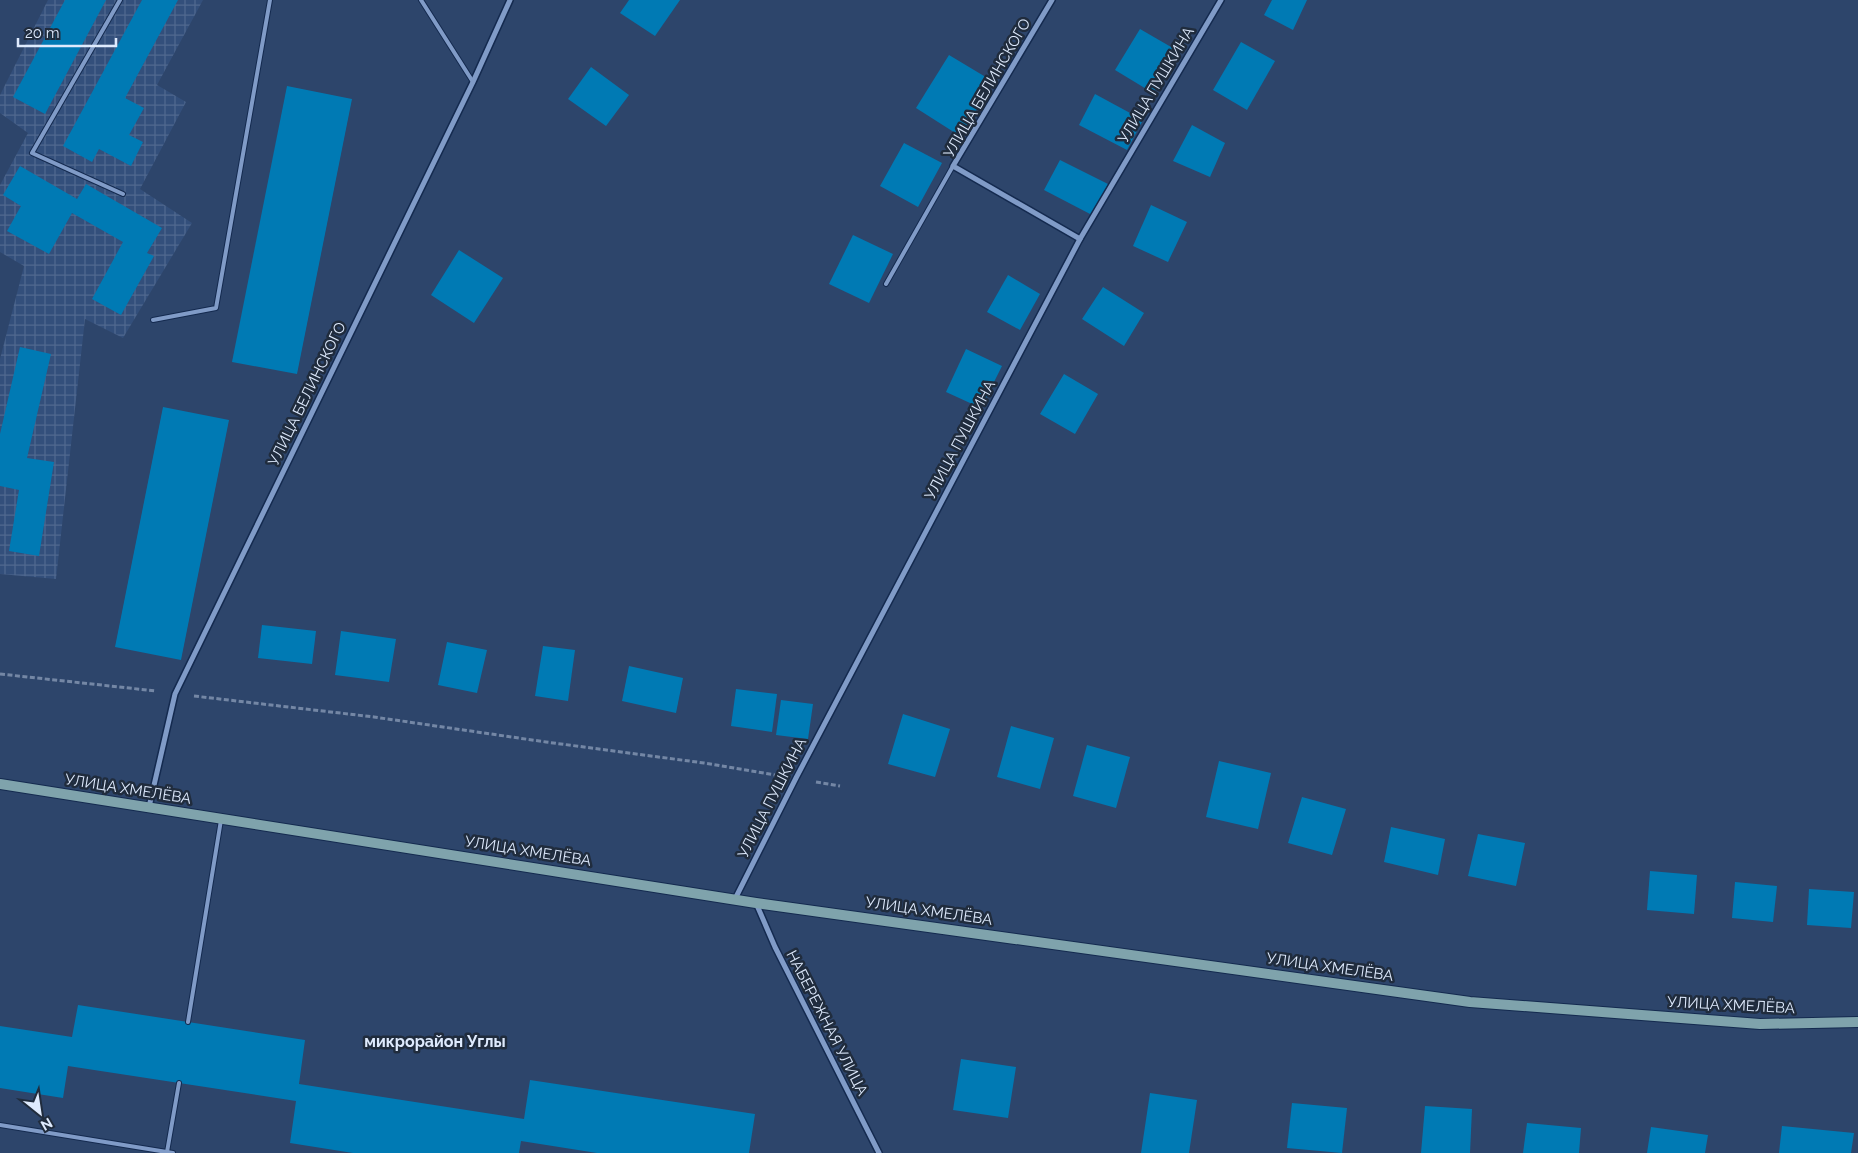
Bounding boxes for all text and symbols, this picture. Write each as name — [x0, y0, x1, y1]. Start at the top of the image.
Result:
scale bar — [18, 15, 115, 47]
street label: УЛИЦА БЕЛИНСКОГО — [940, 15, 1034, 161]
text: 20 m — [25, 24, 60, 42]
street label: УЛИЦА ПУШКИНА — [1114, 24, 1198, 146]
street label: УЛИЦА БЕЛИНСКОГО — [264, 319, 350, 469]
street label: УЛИЦА ПУШКИНА — [921, 377, 999, 503]
street label: УЛИЦА ПУШКИНА — [734, 735, 810, 861]
street label: УЛИЦА ХМЕЛЁВА — [63, 769, 193, 808]
street label: УЛИЦА ХМЕЛЁВА — [463, 831, 593, 870]
street label: УЛИЦА ХМЕЛЁВА — [864, 892, 994, 929]
street label: НАБЕРЕЖНАЯ УЛИЦА — [783, 947, 871, 1099]
street label: УЛИЦА ХМЕЛЁВА — [1265, 948, 1395, 985]
street label: УЛИЦА ХМЕЛЁВА — [1667, 992, 1795, 1017]
district label: микрорайон Углы — [364, 1032, 506, 1051]
north arrow — [15, 1088, 65, 1138]
text: N — [38, 1115, 55, 1134]

